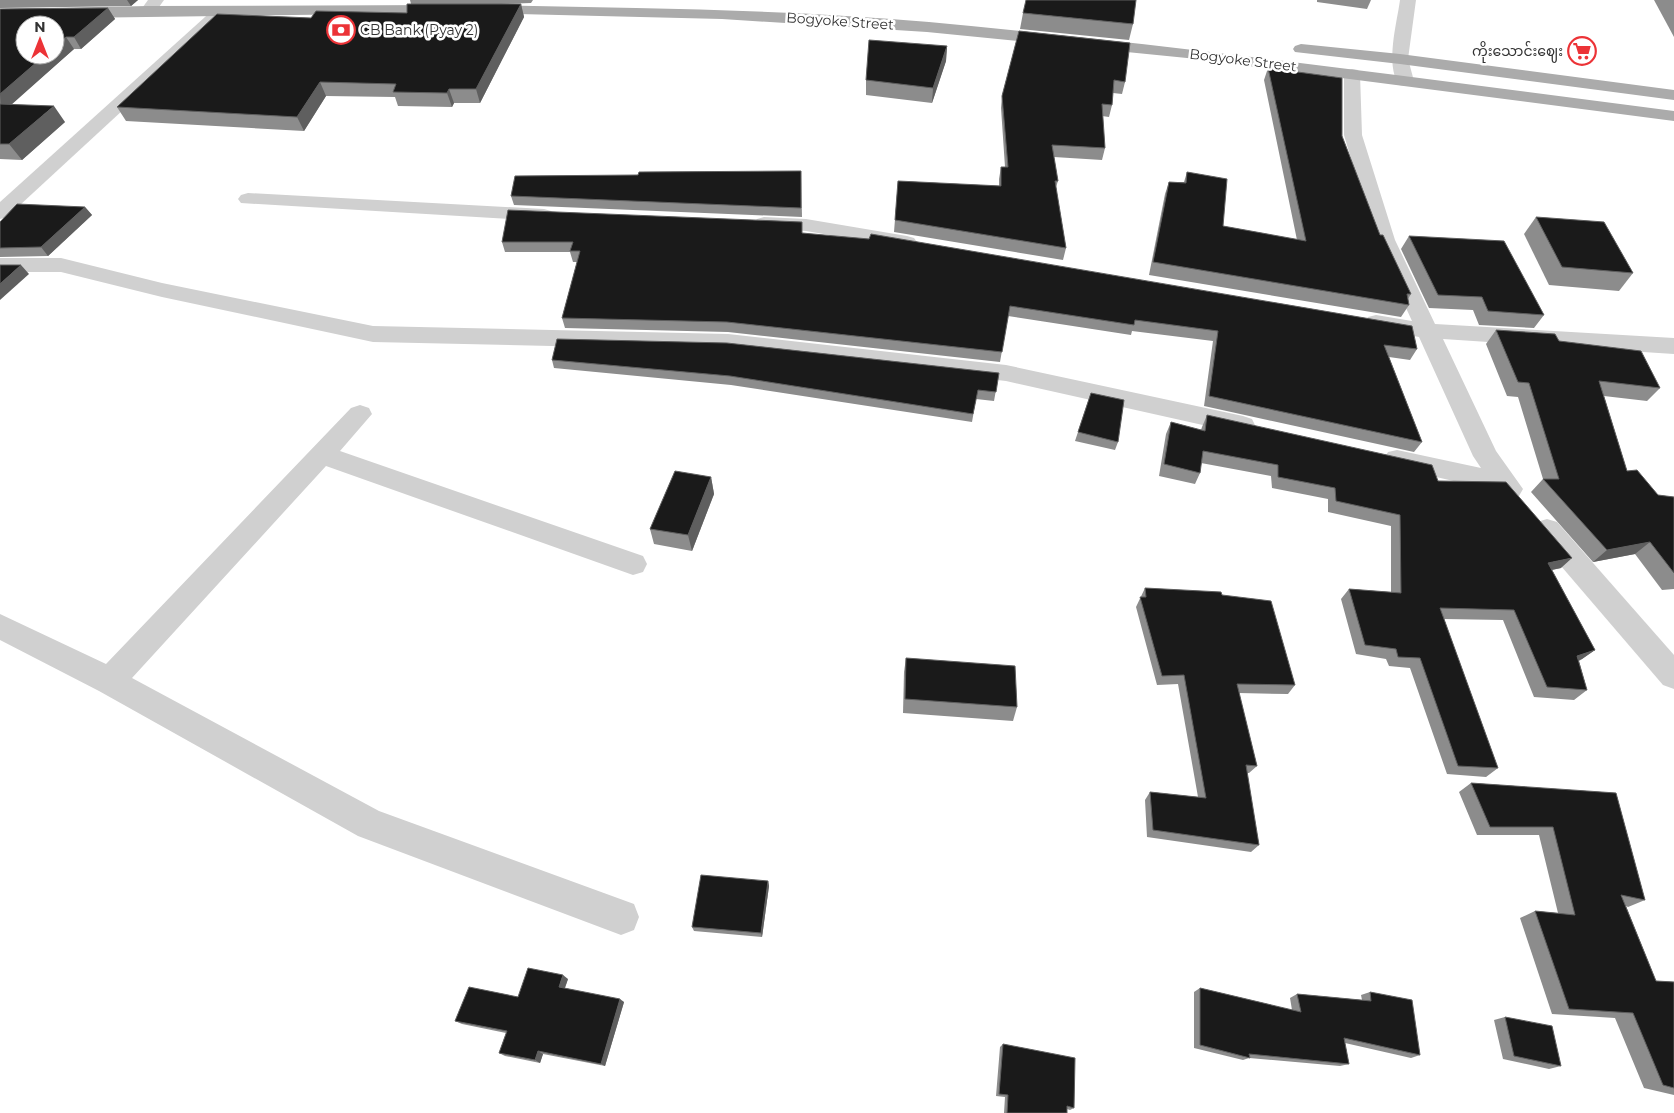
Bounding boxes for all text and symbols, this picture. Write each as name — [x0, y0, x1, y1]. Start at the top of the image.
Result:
street label: Bogyoke Street — [786, 8, 895, 34]
north arrow — [15, 15, 65, 65]
bank icon: CB Bank (Pyay 2) — [326, 15, 356, 45]
text: N — [34, 18, 46, 36]
place label: CB Bank (Pyay 2) — [360, 21, 478, 39]
supermarket icon: ကိုးသောင်းဈေး — [1567, 36, 1597, 66]
place label: ကိုးသောင်းဈေး — [1472, 41, 1563, 63]
street label: Bogyoke Street — [1189, 45, 1298, 76]

